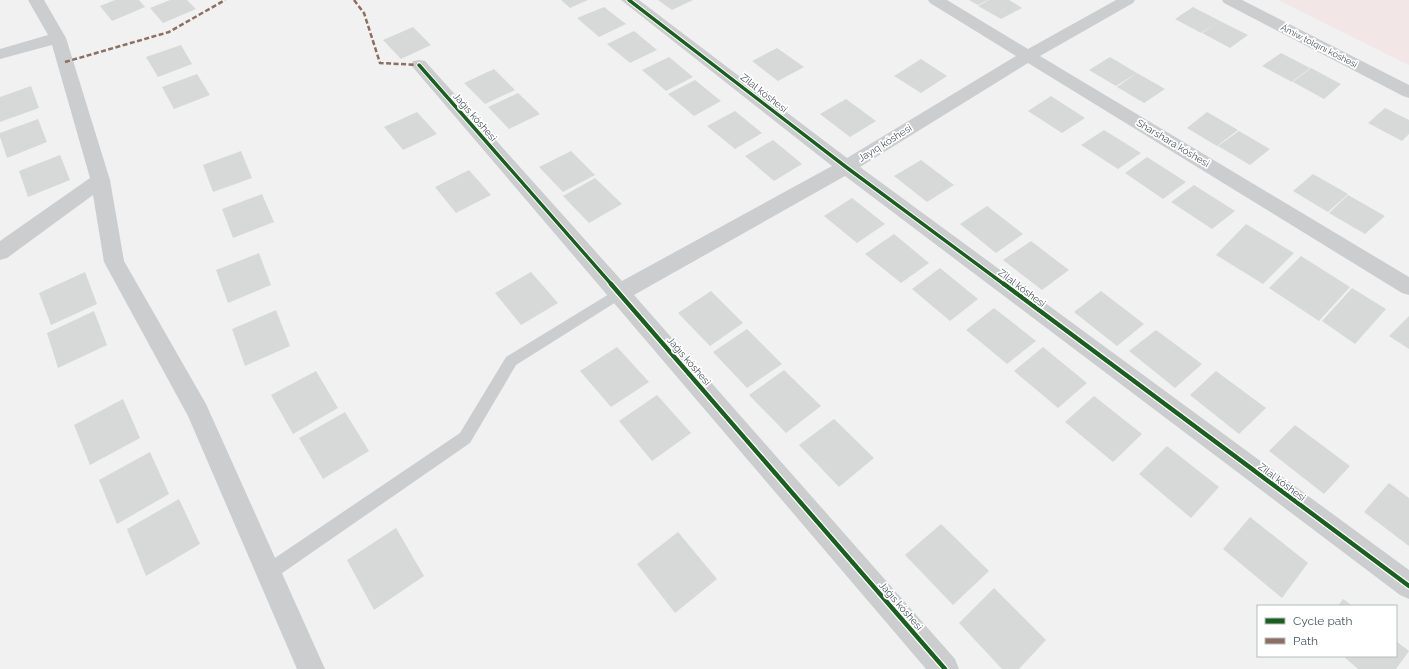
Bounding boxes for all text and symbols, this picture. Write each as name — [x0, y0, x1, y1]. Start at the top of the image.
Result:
street label: Ámiw tolqını kóshesi — [1279, 21, 1359, 70]
street label: Zilal kóshesi — [738, 71, 790, 115]
street label: Jaǵıs kóshesi — [451, 91, 499, 143]
street label: Sharshara kóshesi — [1135, 117, 1211, 169]
street label: Jayıq kóshesi — [856, 122, 914, 164]
street label: Zilal kóshesi — [996, 267, 1048, 309]
street label: Jaǵıs kóshesi — [665, 335, 713, 387]
street label: Zilal kóshesi — [1256, 461, 1308, 503]
street label: Jaǵıs kóshesi — [877, 580, 925, 632]
legend — [1257, 605, 1397, 657]
text: Cycle path — [1293, 614, 1352, 628]
text: Path — [1293, 634, 1318, 648]

